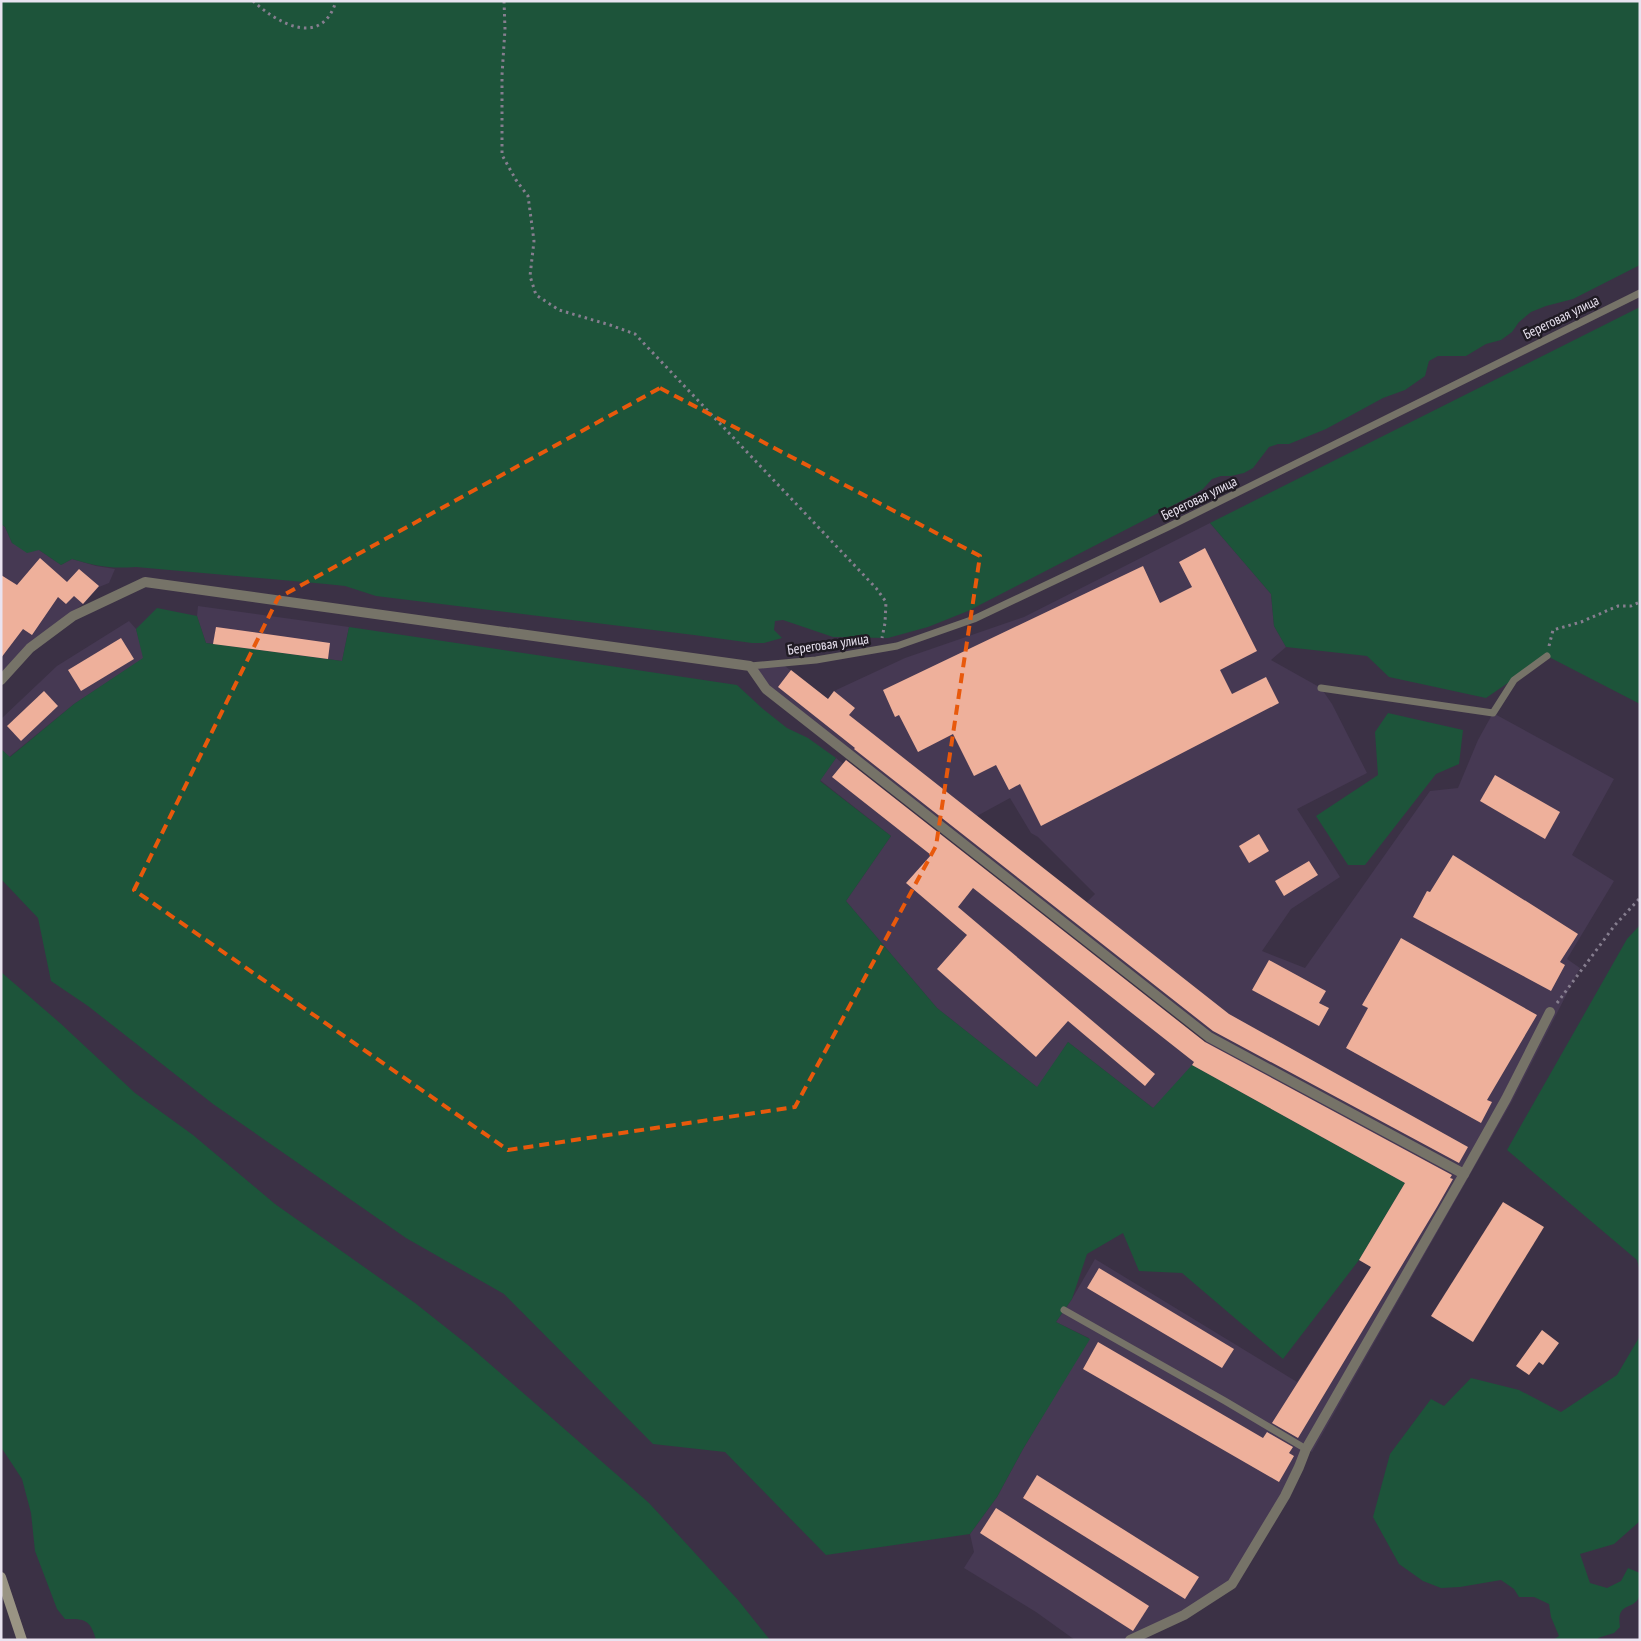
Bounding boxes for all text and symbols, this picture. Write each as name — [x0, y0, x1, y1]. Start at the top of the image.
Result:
street label: Береговая улица — [1520, 291, 1602, 343]
street label: Береговая улица — [1158, 472, 1240, 524]
street label: Береговая улица — [786, 629, 870, 659]

